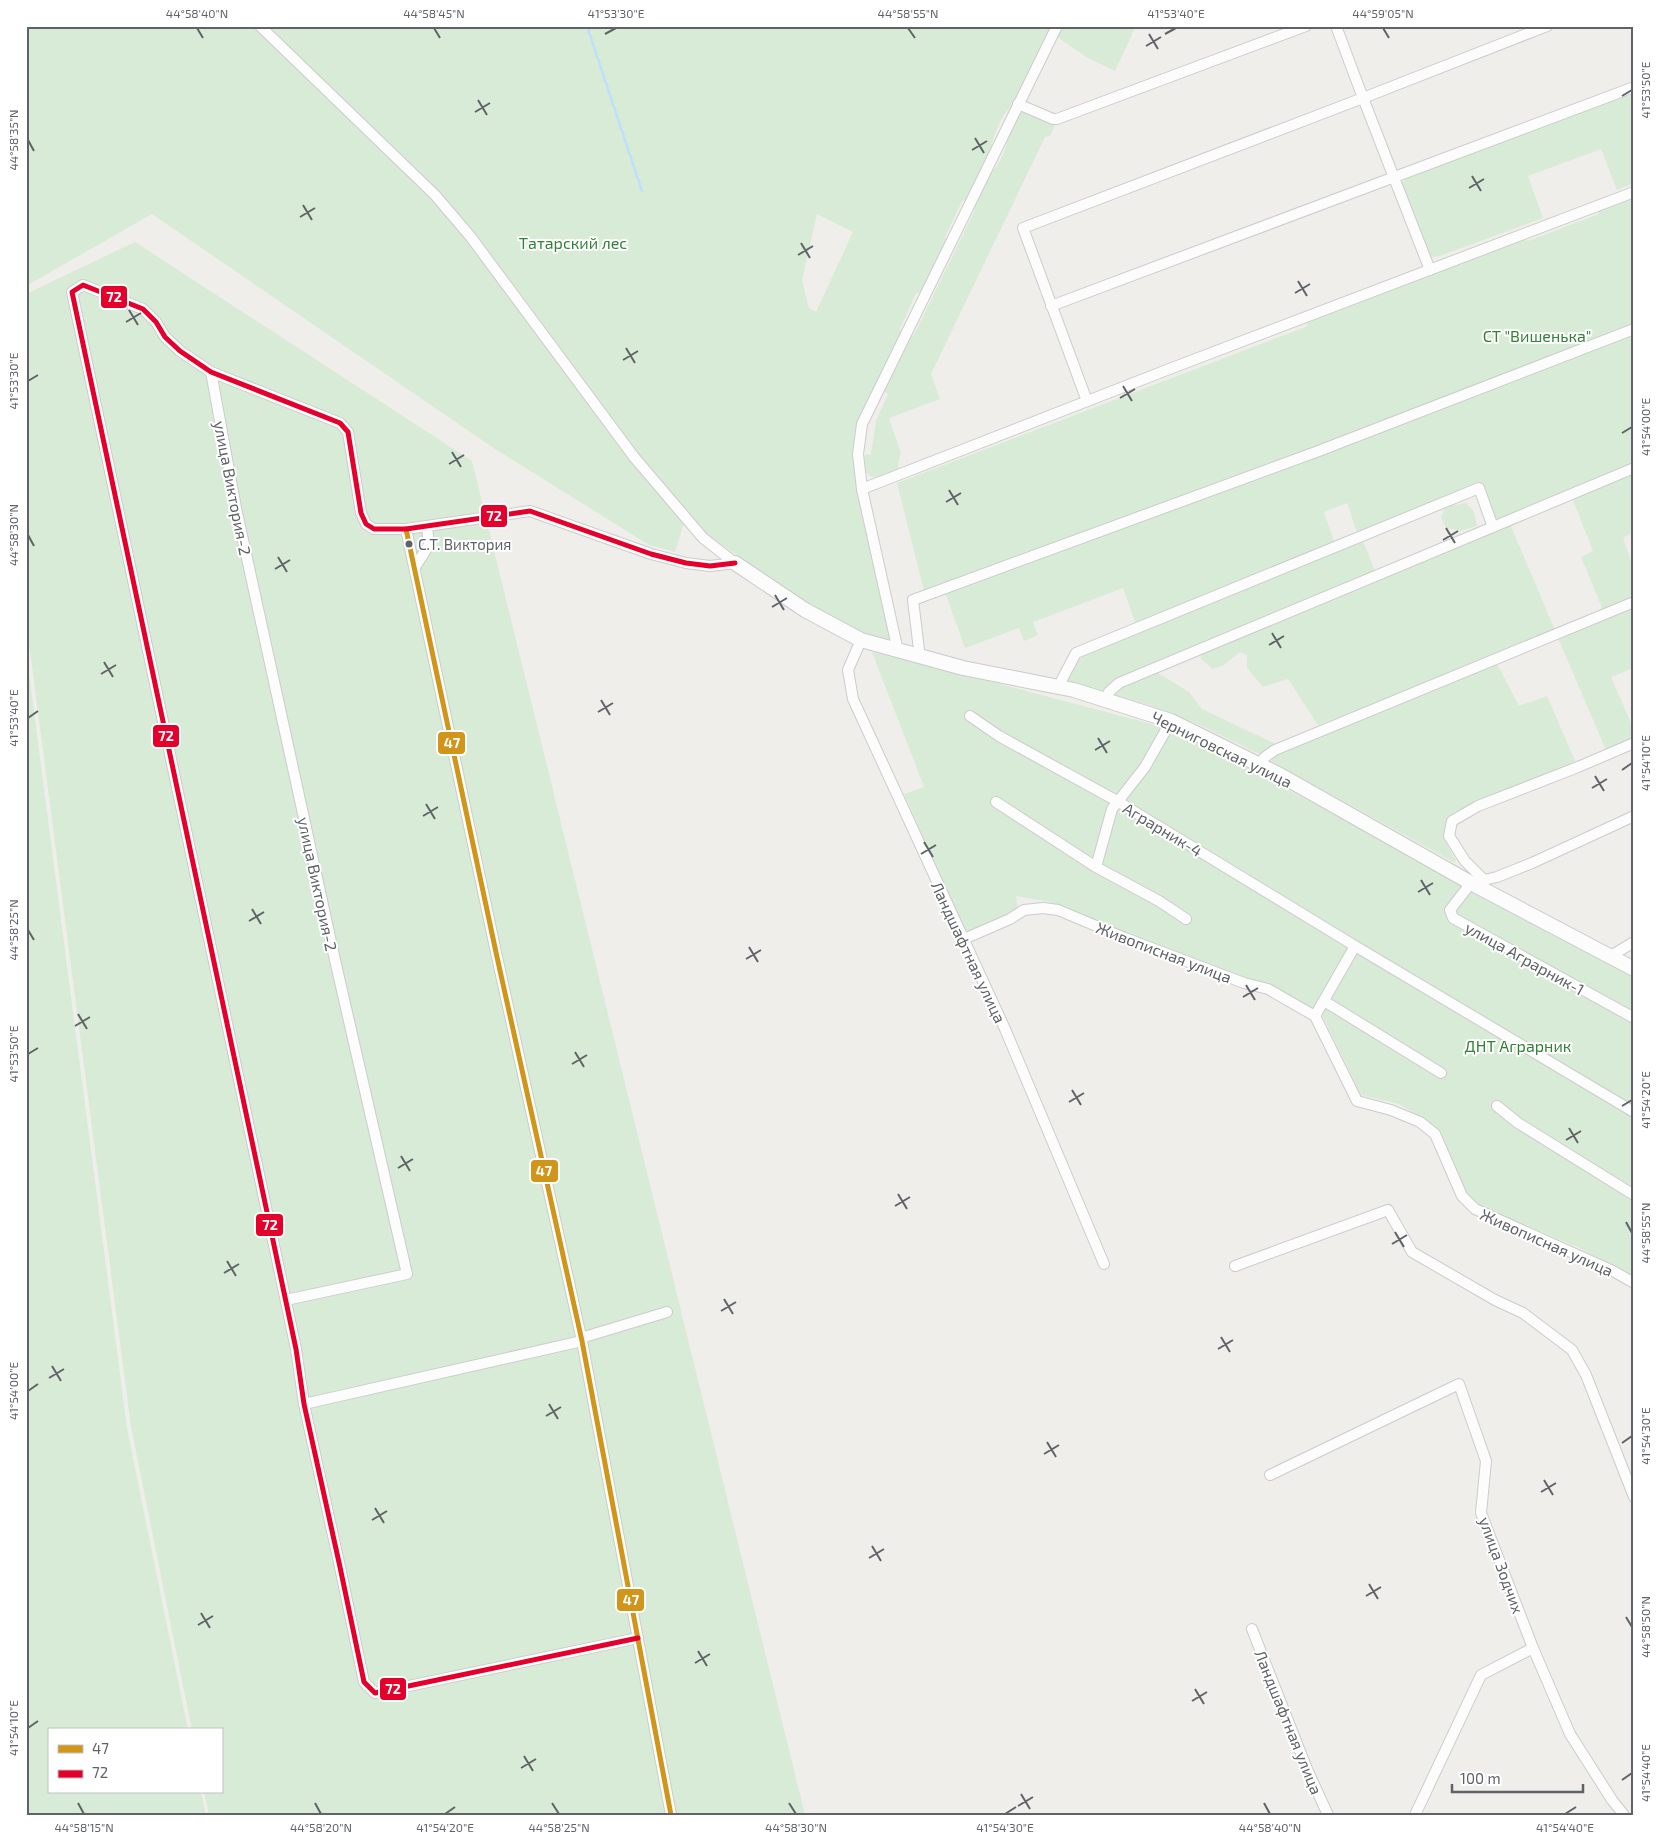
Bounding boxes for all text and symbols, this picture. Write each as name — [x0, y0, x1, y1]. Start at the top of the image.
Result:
text: 44°58'40"N — [166, 6, 228, 20]
text: 44°58'45"N — [403, 6, 465, 20]
text: 41°53'30"E — [588, 6, 645, 20]
text: 44°58'55"N — [878, 6, 938, 20]
text: 41°53'40"E — [1147, 6, 1205, 20]
text: 44°59'05"N — [1352, 6, 1414, 20]
text: 41°53'50"E — [1638, 61, 1652, 118]
text: 44°58'35"N — [6, 109, 20, 171]
park label: Татарский лес — [519, 233, 627, 252]
line badge: 72 — [100, 285, 128, 309]
text: 72 — [106, 288, 122, 305]
park label: СТ "Вишенька" — [1483, 326, 1591, 345]
text: 41°53'30"E — [6, 352, 20, 410]
text: 41°54'00"E — [1638, 398, 1652, 456]
street label: улица Виктория-2 — [210, 419, 255, 557]
text: 44°58'30"N — [6, 504, 20, 566]
line badge: 72 — [480, 504, 508, 528]
text: 72 — [486, 507, 502, 524]
place label: С.Т. Виктория — [418, 535, 511, 553]
marker: С.Т. Виктория — [404, 539, 414, 549]
text: 41°53'40"E — [6, 689, 20, 747]
street label: Черниговская улица — [1148, 707, 1295, 792]
line badge: 72 — [152, 724, 180, 748]
text: 72 — [158, 727, 174, 744]
line badge: 47 — [437, 731, 466, 755]
text: 47 — [444, 734, 461, 751]
text: 41°54'10"E — [1638, 735, 1652, 791]
street label: Аграрник-4 — [1120, 798, 1206, 860]
street label: улица Виктория-2 — [294, 815, 341, 953]
street label: Ландшафтная улица — [927, 878, 1010, 1026]
text: 44°58'25"N — [6, 899, 20, 961]
street label: Живописная улица — [1093, 917, 1234, 988]
street label: улица Аграрник-1 — [1462, 917, 1588, 999]
text: 41°53'50"E — [6, 1025, 20, 1082]
park label: ДНТ Аграрник — [1465, 1036, 1572, 1055]
text: 41°54'20"E — [1638, 1071, 1652, 1129]
line badge: 47 — [530, 1159, 559, 1183]
text: 47 — [536, 1162, 553, 1179]
text: 44°58'55"N — [1638, 1203, 1652, 1263]
street label: Живописная улица — [1477, 1204, 1616, 1281]
line badge: 72 — [255, 1213, 284, 1237]
text: 72 — [262, 1216, 278, 1233]
text: 41°54'00"E — [6, 1362, 20, 1420]
text: 41°54'30"E — [1638, 1407, 1652, 1465]
street label: улица Зодчих — [1475, 1514, 1528, 1617]
line badge: 47 — [616, 1588, 645, 1612]
text: 47 — [623, 1591, 640, 1608]
text: 44°58'50"N — [1638, 1596, 1652, 1658]
street label: Ландшафтная улица — [1250, 1647, 1327, 1797]
line badge: 72 — [379, 1677, 407, 1701]
text: 72 — [385, 1680, 401, 1697]
text: 41°54'10"E — [6, 1700, 20, 1756]
legend — [48, 1728, 222, 1794]
text: 47 — [92, 1739, 109, 1757]
text: 41°54'40"E — [1638, 1744, 1652, 1802]
scale bar — [1452, 1761, 1584, 1793]
text: 72 — [92, 1763, 108, 1781]
text: 100 m — [1460, 1769, 1501, 1787]
text: 44°58'15"N — [54, 1820, 114, 1834]
text: 44°58'20"N — [290, 1820, 352, 1834]
text: 41°54'20"E — [416, 1820, 474, 1834]
text: 44°58'25"N — [528, 1820, 590, 1834]
text: 44°58'30"N — [765, 1820, 827, 1834]
text: 41°54'30"E — [976, 1820, 1034, 1834]
text: 44°58'40"N — [1239, 1820, 1301, 1834]
text: 41°54'40"E — [1536, 1820, 1594, 1834]

